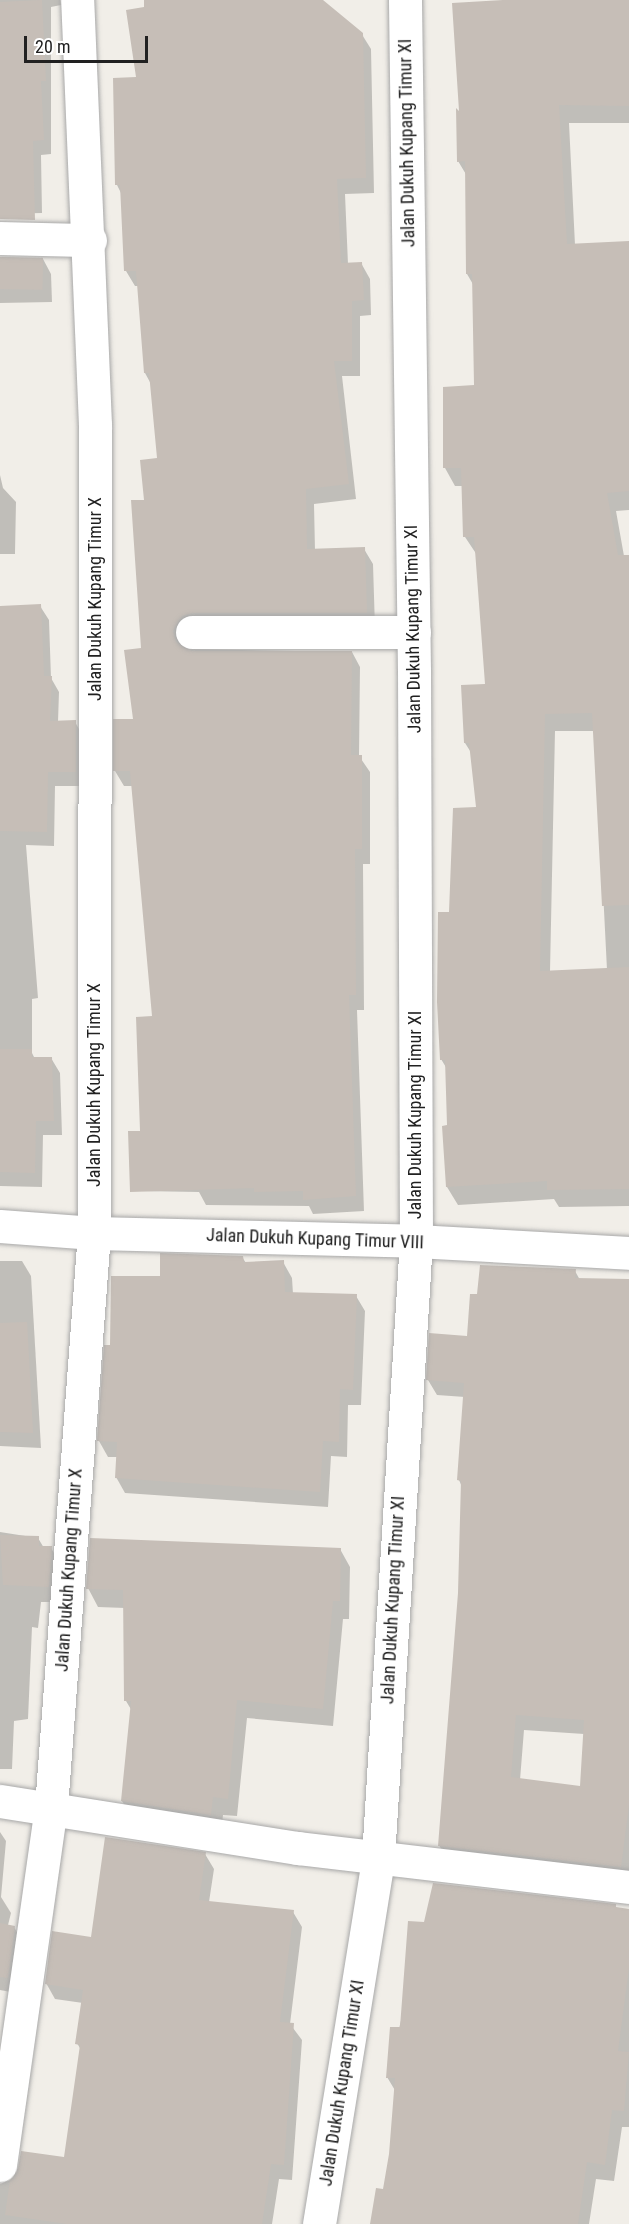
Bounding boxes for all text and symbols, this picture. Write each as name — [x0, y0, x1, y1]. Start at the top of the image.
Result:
scale bar — [27, 24, 152, 62]
text: 20 m — [35, 36, 70, 57]
street label: Jalan Dukuh Kupang Timur XI — [394, 38, 420, 248]
street label: Jalan Dukuh Kupang Timur X — [84, 497, 106, 701]
street label: Jalan Dukuh Kupang Timur XI — [400, 524, 426, 734]
street label: Jalan Dukuh Kupang Timur X — [83, 983, 105, 1187]
street label: Jalan Dukuh Kupang Timur XI — [404, 1011, 426, 1219]
street label: Jalan Dukuh Kupang Timur VIII — [206, 1224, 424, 1254]
street label: Jalan Dukuh Kupang Timur X — [51, 1467, 87, 1673]
street label: Jalan Dukuh Kupang Timur XI — [377, 1495, 409, 1705]
street label: Jalan Dukuh Kupang Timur XI — [315, 1978, 369, 2188]

